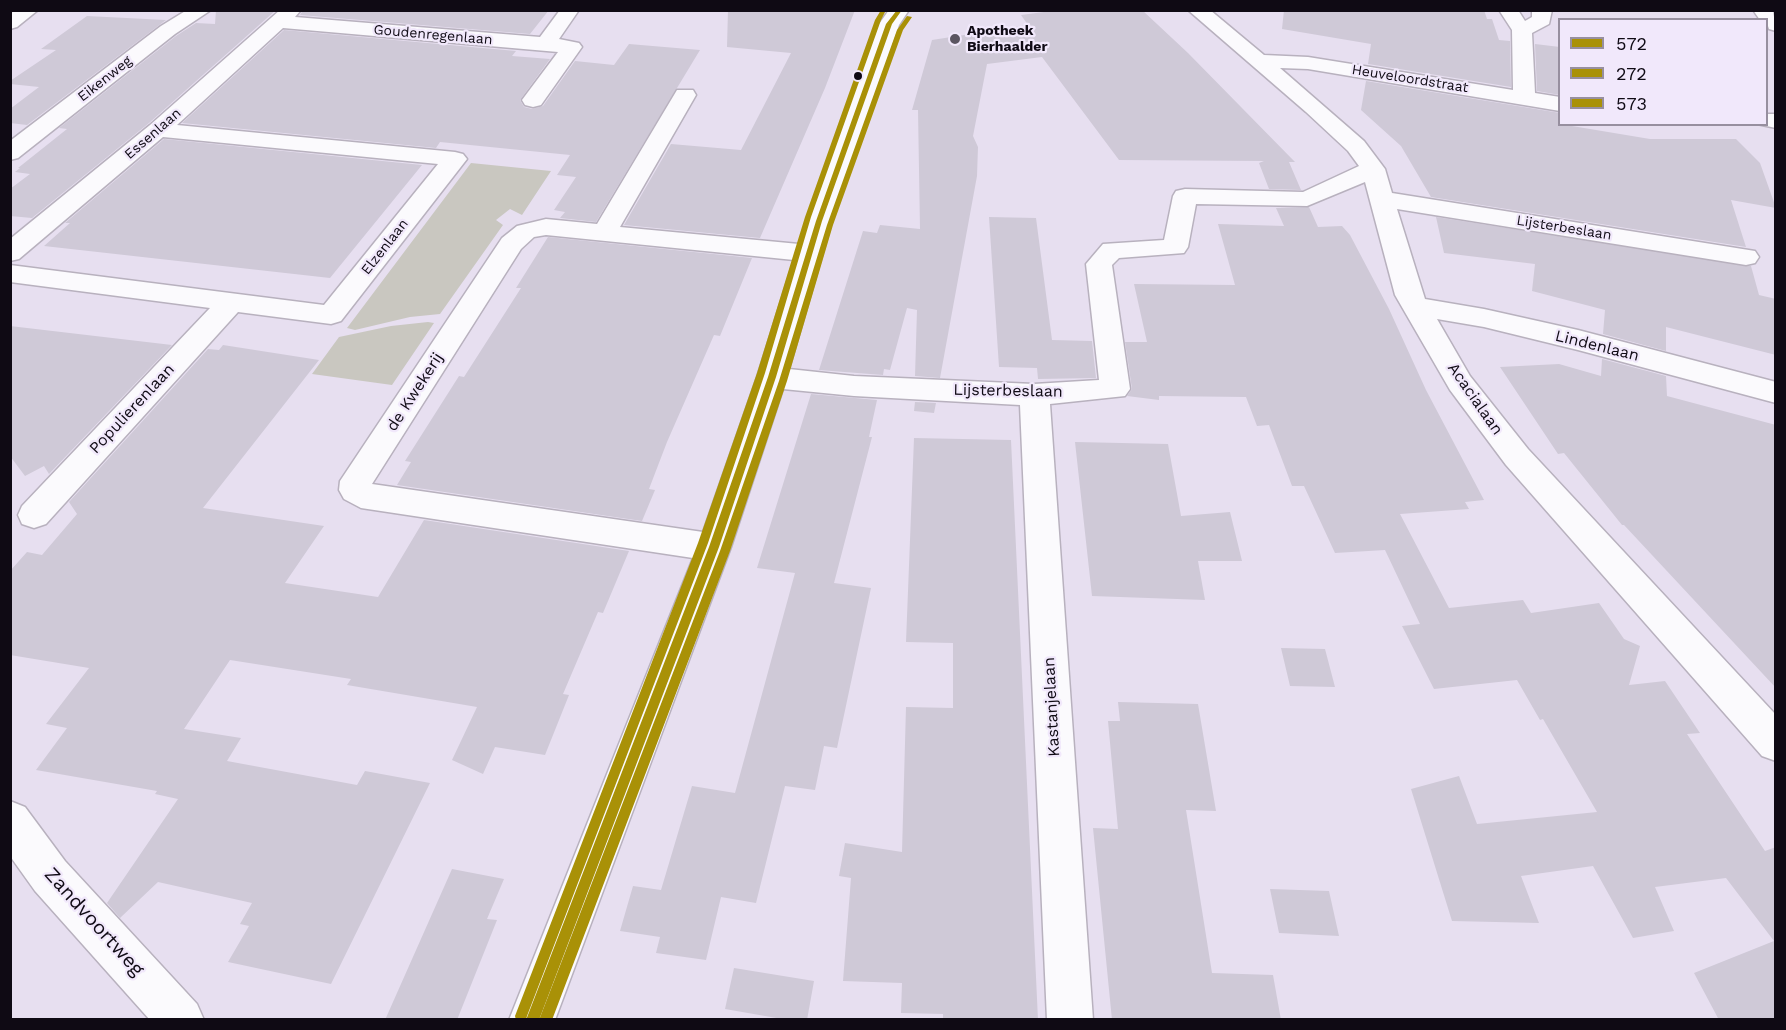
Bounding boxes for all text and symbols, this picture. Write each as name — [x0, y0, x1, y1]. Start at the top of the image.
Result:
legend — [1558, 18, 1768, 126]
street label: Goudenregenlaan — [373, 21, 493, 49]
place label: Apotheek Bierhaalder — [967, 23, 1047, 56]
marker: Apotheek Bierhaalder — [948, 32, 962, 46]
text: 572 — [1616, 33, 1647, 54]
street label: Eikenweg — [75, 53, 135, 105]
street label: Heuveloordstraat — [1351, 61, 1469, 97]
text: 272 — [1616, 63, 1647, 84]
unlabelled marker — [852, 70, 864, 82]
text: 573 — [1616, 93, 1647, 114]
street label: Essenlaan — [121, 105, 185, 163]
street label: Lijsterbeslaan — [1515, 212, 1613, 244]
street label: Elzenlaan — [358, 216, 412, 278]
street label: Lindenlaan — [1553, 326, 1641, 366]
street label: de Kwekerij — [382, 349, 448, 435]
street label: Acacialaan — [1443, 359, 1507, 439]
street label: Populierenlaan — [85, 360, 179, 458]
street label: Lijsterbeslaan — [953, 380, 1063, 402]
street label: Kastanjelaan — [1040, 657, 1064, 757]
street label: Zandvoortweg — [39, 863, 149, 981]

